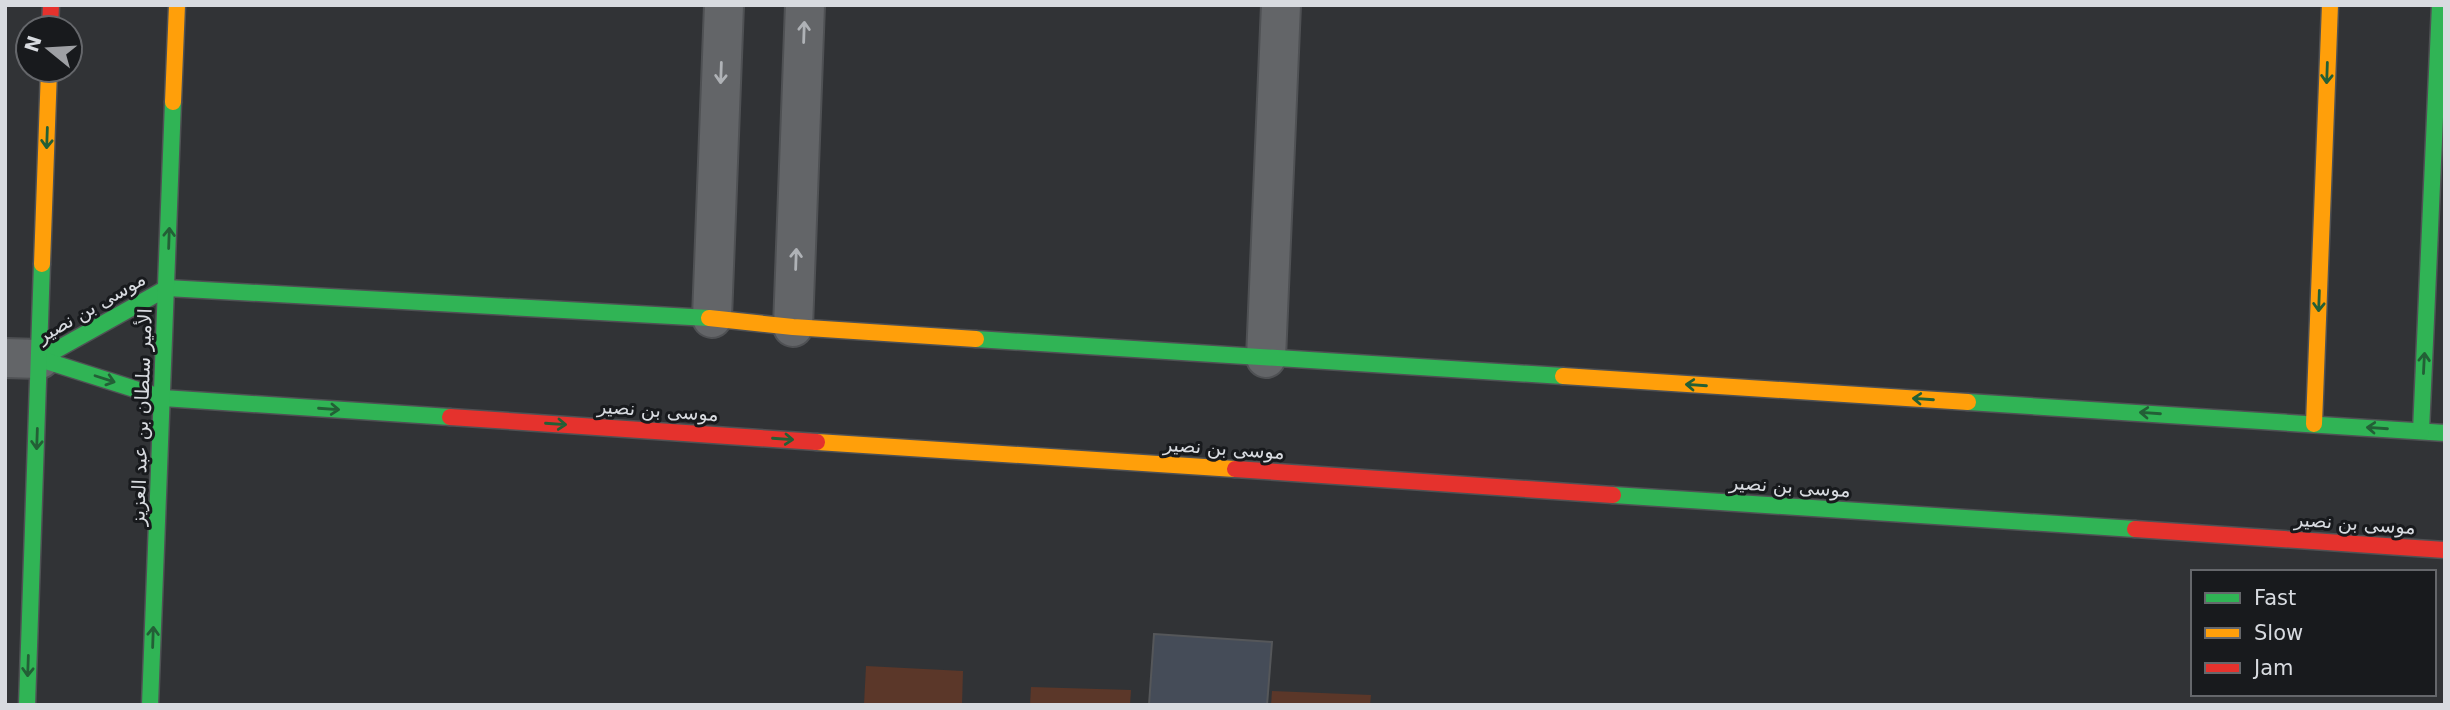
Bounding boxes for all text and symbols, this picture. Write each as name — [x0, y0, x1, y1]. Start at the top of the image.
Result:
north arrow — [14, 14, 84, 84]
one-way arrow — [797, 21, 811, 44]
text: N — [20, 33, 46, 55]
one-way arrow — [715, 62, 728, 85]
one-way arrow — [2321, 62, 2334, 85]
one-way arrow — [40, 126, 53, 149]
one-way arrow — [162, 227, 175, 250]
one-way arrow — [789, 248, 802, 271]
street label: موسى بن نصير — [32, 267, 150, 348]
one-way arrow — [2312, 289, 2325, 312]
street label: الأمير سلطان بن عبد العزيز — [126, 308, 157, 527]
one-way arrow — [2417, 352, 2430, 375]
one-way arrow — [94, 374, 116, 387]
one-way arrow — [1684, 378, 1707, 391]
one-way arrow — [1912, 392, 1934, 405]
street label: موسى بن نصير — [596, 395, 719, 426]
one-way arrow — [318, 403, 340, 416]
one-way arrow — [2138, 407, 2161, 420]
one-way arrow — [545, 418, 567, 431]
one-way arrow — [2366, 421, 2388, 434]
one-way arrow — [30, 427, 43, 450]
one-way arrow — [772, 433, 794, 446]
street label: موسى بن نصير — [1162, 433, 1285, 464]
street label: موسى بن نصير — [1728, 471, 1851, 502]
street label: موسى بن نصير — [2293, 508, 2416, 539]
legend — [2191, 570, 2436, 696]
text: Fast — [2254, 586, 2296, 610]
text: Slow — [2254, 621, 2303, 645]
one-way arrow — [146, 625, 159, 648]
one-way arrow — [22, 655, 35, 678]
text: Jam — [2252, 656, 2294, 680]

